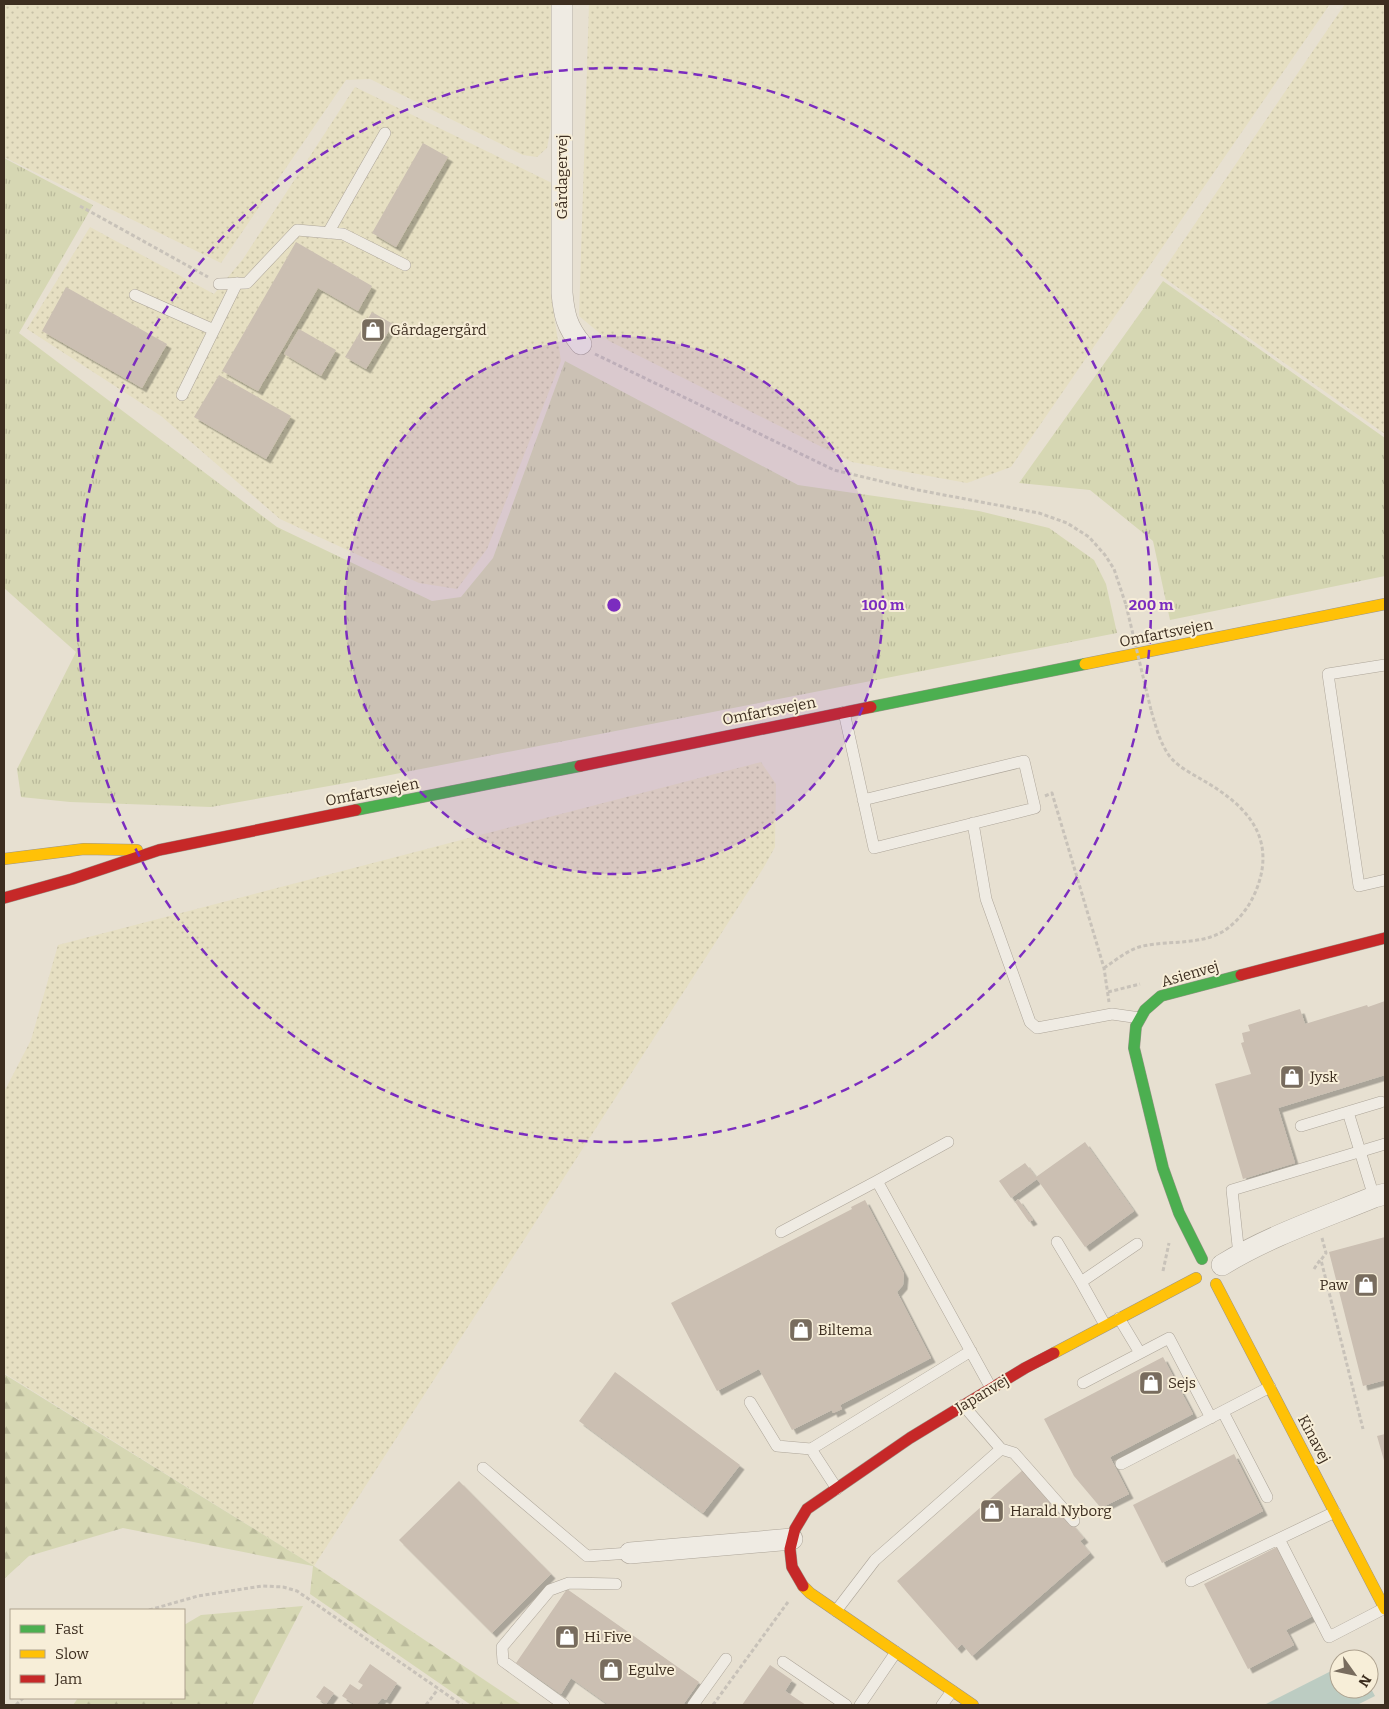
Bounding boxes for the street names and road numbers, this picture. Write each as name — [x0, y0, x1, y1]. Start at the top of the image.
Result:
street label: Gårdagervej — [553, 134, 571, 220]
street label: Omfartsvejen — [1118, 615, 1215, 651]
street label: Omfartsvejen — [721, 693, 818, 729]
street label: Omfartsvejen — [324, 774, 421, 810]
street label: Asienvej — [1159, 957, 1221, 991]
street label: Japanvej — [951, 1371, 1012, 1417]
street label: Kinavej — [1294, 1412, 1334, 1466]

